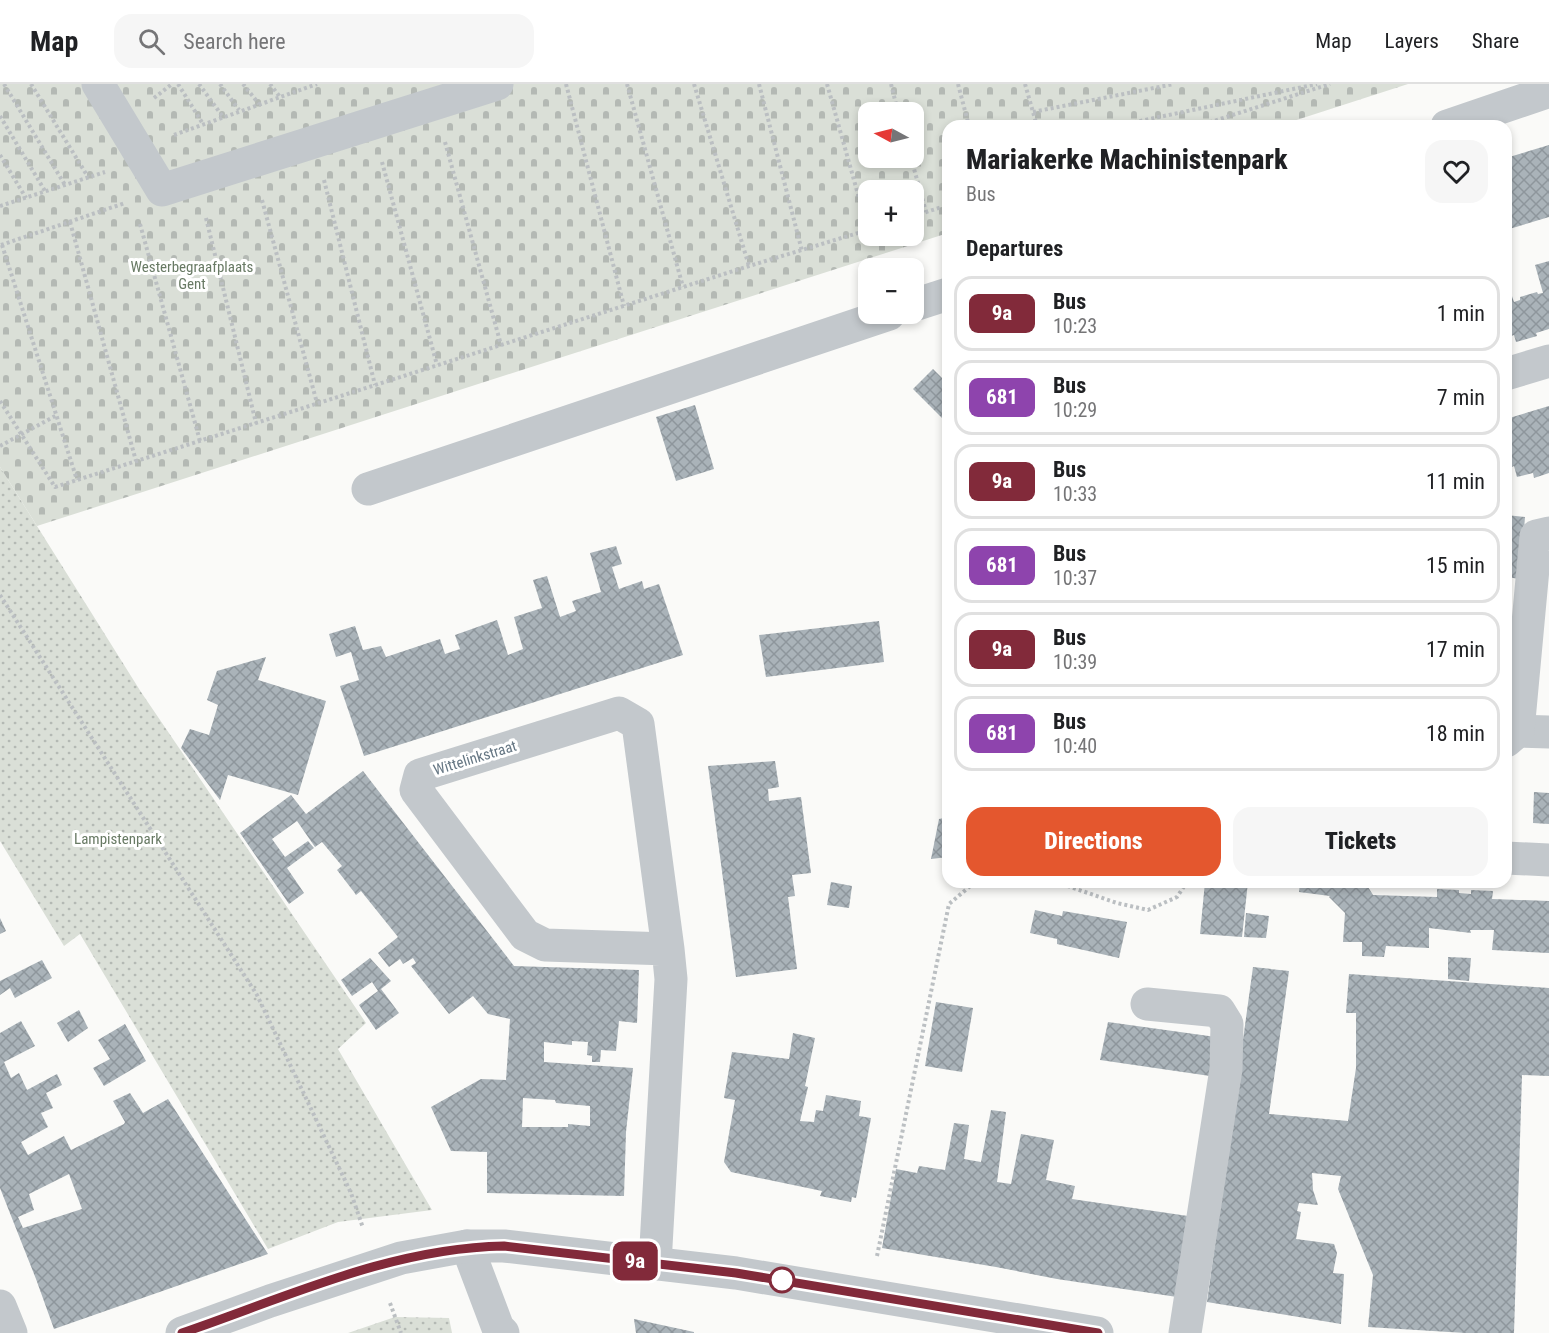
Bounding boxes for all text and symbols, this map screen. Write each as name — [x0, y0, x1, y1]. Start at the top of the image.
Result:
search box — [114, 14, 534, 68]
text: Map — [30, 25, 78, 58]
icon: search — [135, 25, 168, 58]
text: Search here — [183, 29, 286, 54]
text: Map — [1315, 29, 1352, 53]
text: Layers — [1385, 29, 1439, 53]
text: Share — [1472, 29, 1519, 53]
north arrow — [858, 102, 924, 168]
map controls — [858, 102, 924, 324]
button: heart — [1425, 140, 1488, 203]
text: Mariakerke Machinistenpark — [966, 143, 1288, 176]
button: + — [858, 180, 924, 246]
text: Bus — [966, 182, 996, 206]
text: Departures — [966, 236, 1063, 261]
park label: Westerbegraafplaats Gent — [131, 258, 254, 293]
button: − — [858, 258, 924, 324]
text: Bus — [1053, 289, 1086, 314]
text: 9a — [992, 301, 1012, 325]
text: 1 min — [1437, 301, 1485, 326]
text: 10:23 — [1053, 314, 1097, 338]
text: Bus — [1053, 373, 1086, 398]
text: 681 — [986, 385, 1018, 409]
text: 7 min — [1437, 385, 1485, 410]
text: 10:29 — [1053, 398, 1097, 422]
text: Bus — [1053, 457, 1086, 482]
text: 9a — [992, 469, 1012, 493]
text: 11 min — [1426, 469, 1485, 494]
text: 10:33 — [1053, 482, 1097, 506]
text: Bus — [1053, 541, 1086, 566]
text: 681 — [986, 553, 1018, 577]
text: 15 min — [1426, 553, 1485, 578]
text: 10:37 — [1053, 566, 1097, 590]
text: Bus — [1053, 625, 1086, 650]
text: 9a — [992, 637, 1012, 661]
text: 17 min — [1426, 637, 1485, 662]
text: 10:39 — [1053, 650, 1097, 674]
text: Bus — [1053, 709, 1086, 734]
text: 681 — [986, 721, 1018, 745]
text: 18 min — [1426, 721, 1485, 746]
text: 10:40 — [1053, 734, 1097, 758]
street label: Wittelinkstraat — [431, 737, 519, 779]
button: Directions — [966, 807, 1221, 876]
button: Tickets — [1233, 807, 1488, 876]
park label: Lampistenpark — [74, 830, 162, 848]
line badge: 9a — [608, 1242, 662, 1280]
text: 9a — [625, 1249, 645, 1273]
unlabelled marker — [769, 1267, 795, 1293]

